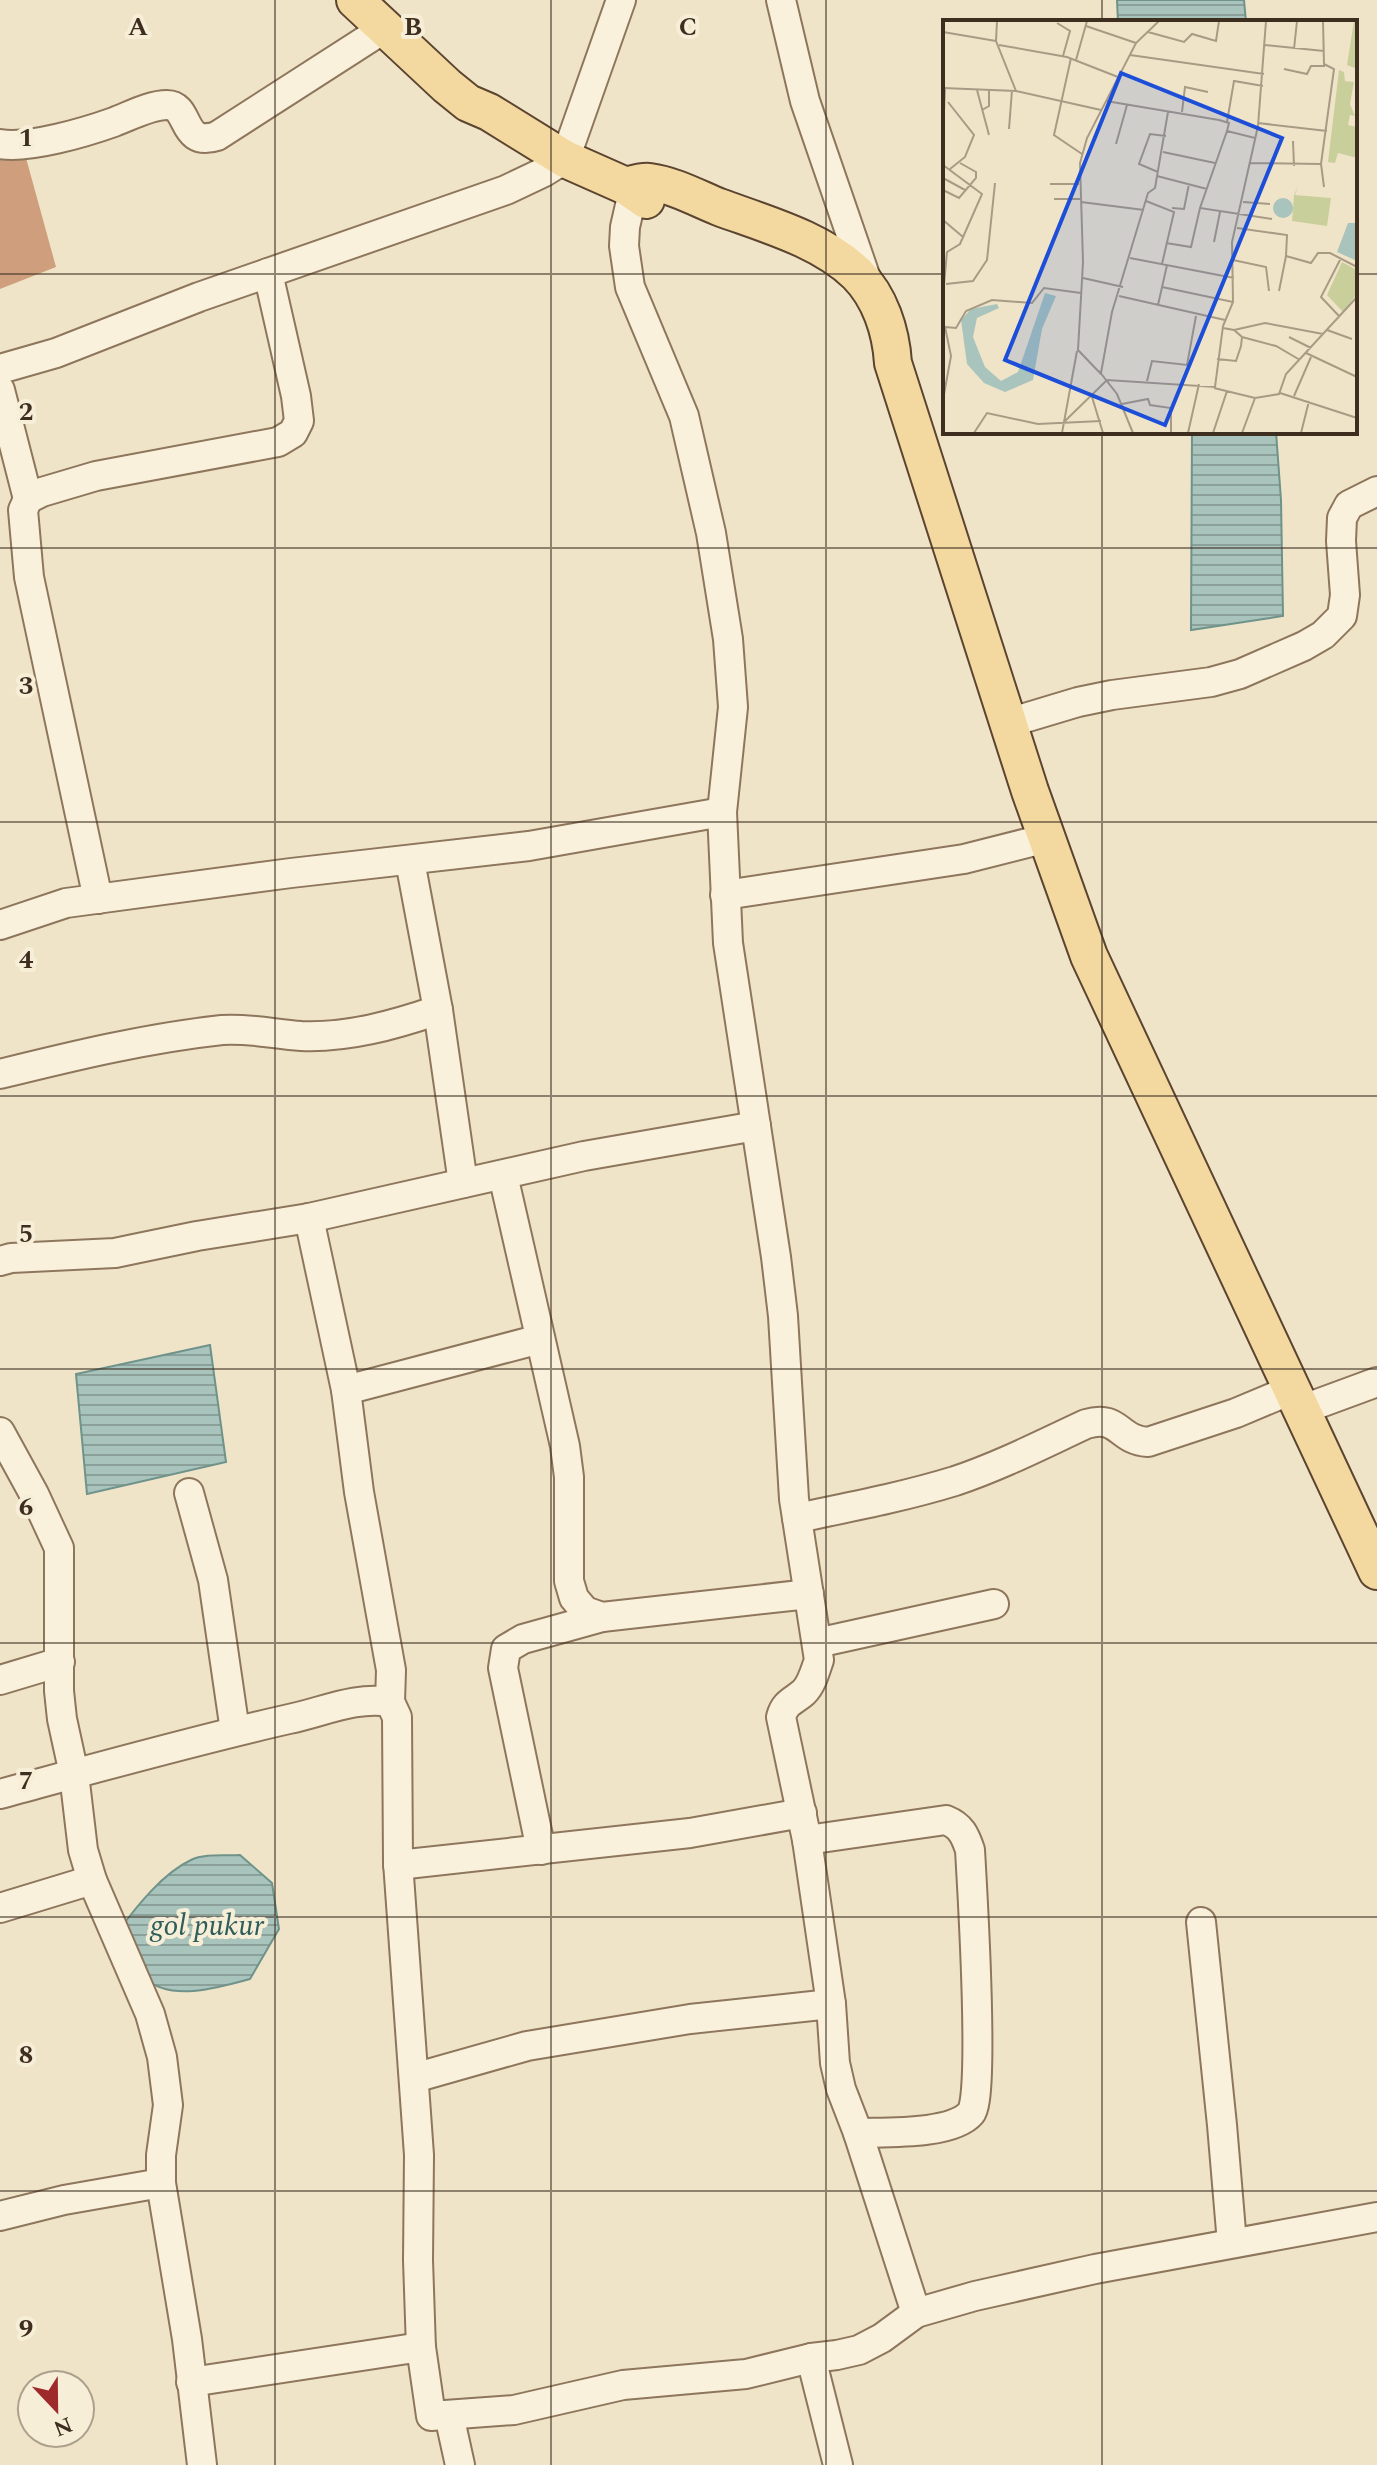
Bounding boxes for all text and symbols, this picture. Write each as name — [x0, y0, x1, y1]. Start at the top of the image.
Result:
text: A — [128, 7, 148, 47]
text: B — [404, 7, 422, 47]
text: C — [679, 7, 697, 47]
inset map — [943, 20, 1357, 434]
text: 1 — [19, 118, 33, 158]
text: 2 — [19, 392, 33, 432]
text: 3 — [19, 666, 33, 706]
text: 4 — [19, 940, 34, 980]
text: 5 — [19, 1214, 33, 1254]
text: 6 — [19, 1487, 33, 1527]
text: 7 — [19, 1761, 33, 1801]
water label: gol pukur — [149, 1903, 265, 1949]
text: 8 — [19, 2035, 33, 2075]
text: 9 — [19, 2309, 33, 2349]
north arrow — [16, 2369, 96, 2449]
text: N — [48, 2407, 77, 2445]

